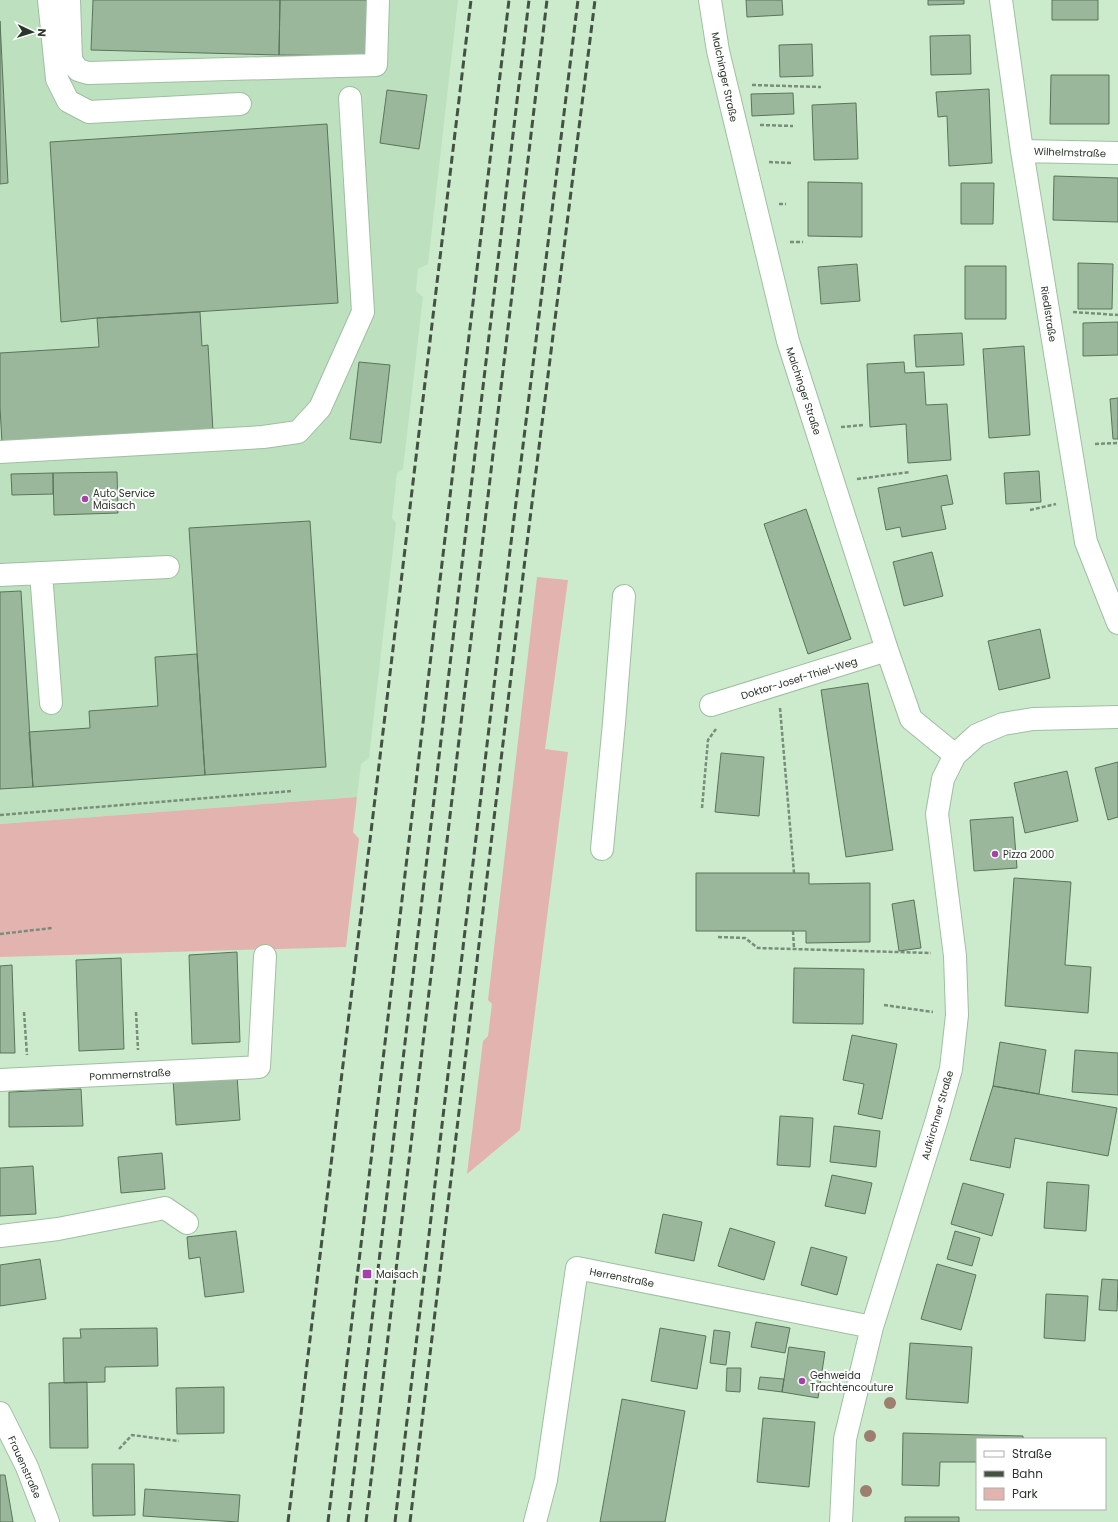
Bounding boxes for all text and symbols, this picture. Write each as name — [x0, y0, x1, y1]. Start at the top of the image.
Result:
north arrow — [12, 12, 52, 52]
text: N — [34, 28, 50, 37]
street label: Malchinger Straße — [708, 31, 741, 123]
street label: Wilhelmstraße — [1034, 144, 1106, 161]
street label: Riedlstraße — [1037, 285, 1060, 343]
street label: Malchinger Straße — [782, 345, 825, 437]
place label: Auto Service Maisach — [93, 486, 155, 513]
marker: Auto Service Maisach — [80, 494, 90, 504]
street label: Doktor-Josef-Thiel-Weg — [739, 654, 859, 703]
place label: Pizza 2000 — [1003, 847, 1054, 862]
marker: Pizza 2000 — [990, 849, 1000, 859]
street label: Pommernstraße — [89, 1065, 171, 1084]
street label: Aufkirchner Straße — [918, 1069, 957, 1162]
street label: Herrenstraße — [588, 1264, 656, 1291]
place label: Maisach — [376, 1267, 418, 1282]
marker: Maisach — [361, 1268, 373, 1280]
place label: Gehweida Trachtencouture — [810, 1368, 893, 1395]
marker: Gehweida Trachtencouture — [797, 1376, 807, 1386]
street label: Frauenstraße — [4, 1434, 45, 1501]
legend — [976, 1438, 1106, 1510]
text: Straße — [1012, 1445, 1052, 1462]
text: Bahn — [1012, 1465, 1043, 1482]
text: Park — [1012, 1485, 1039, 1502]

